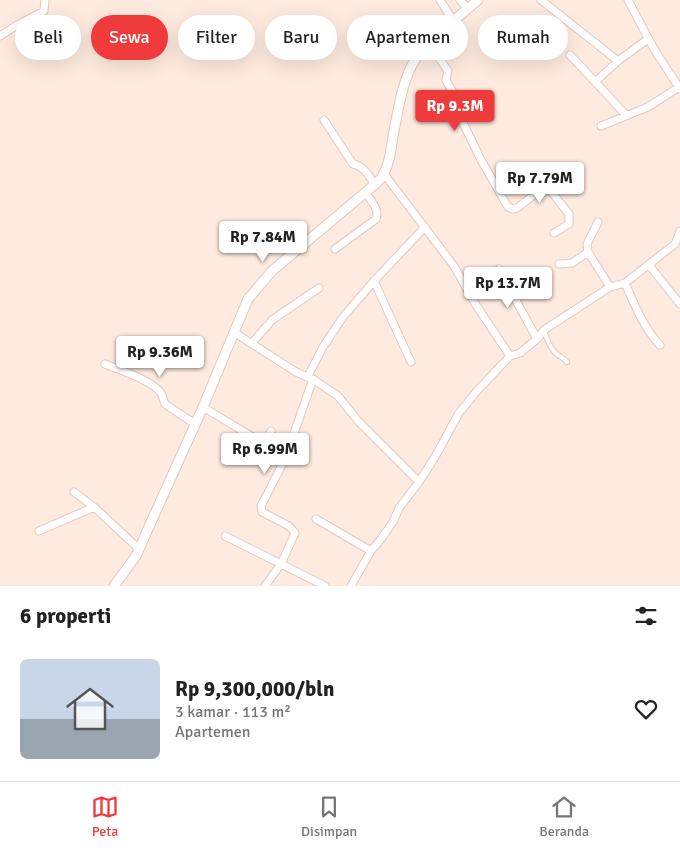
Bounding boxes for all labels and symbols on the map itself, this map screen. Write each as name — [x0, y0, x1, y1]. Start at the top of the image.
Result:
pin: Rp 9.3M — [409, 90, 501, 132]
pin: Rp 7.79M — [488, 162, 592, 204]
pin: Rp 7.84M — [211, 220, 315, 263]
pin: Rp 13.7M — [456, 266, 560, 309]
pin: Rp 9.36M — [108, 336, 212, 378]
pin: Rp 6.99M — [213, 432, 317, 475]

